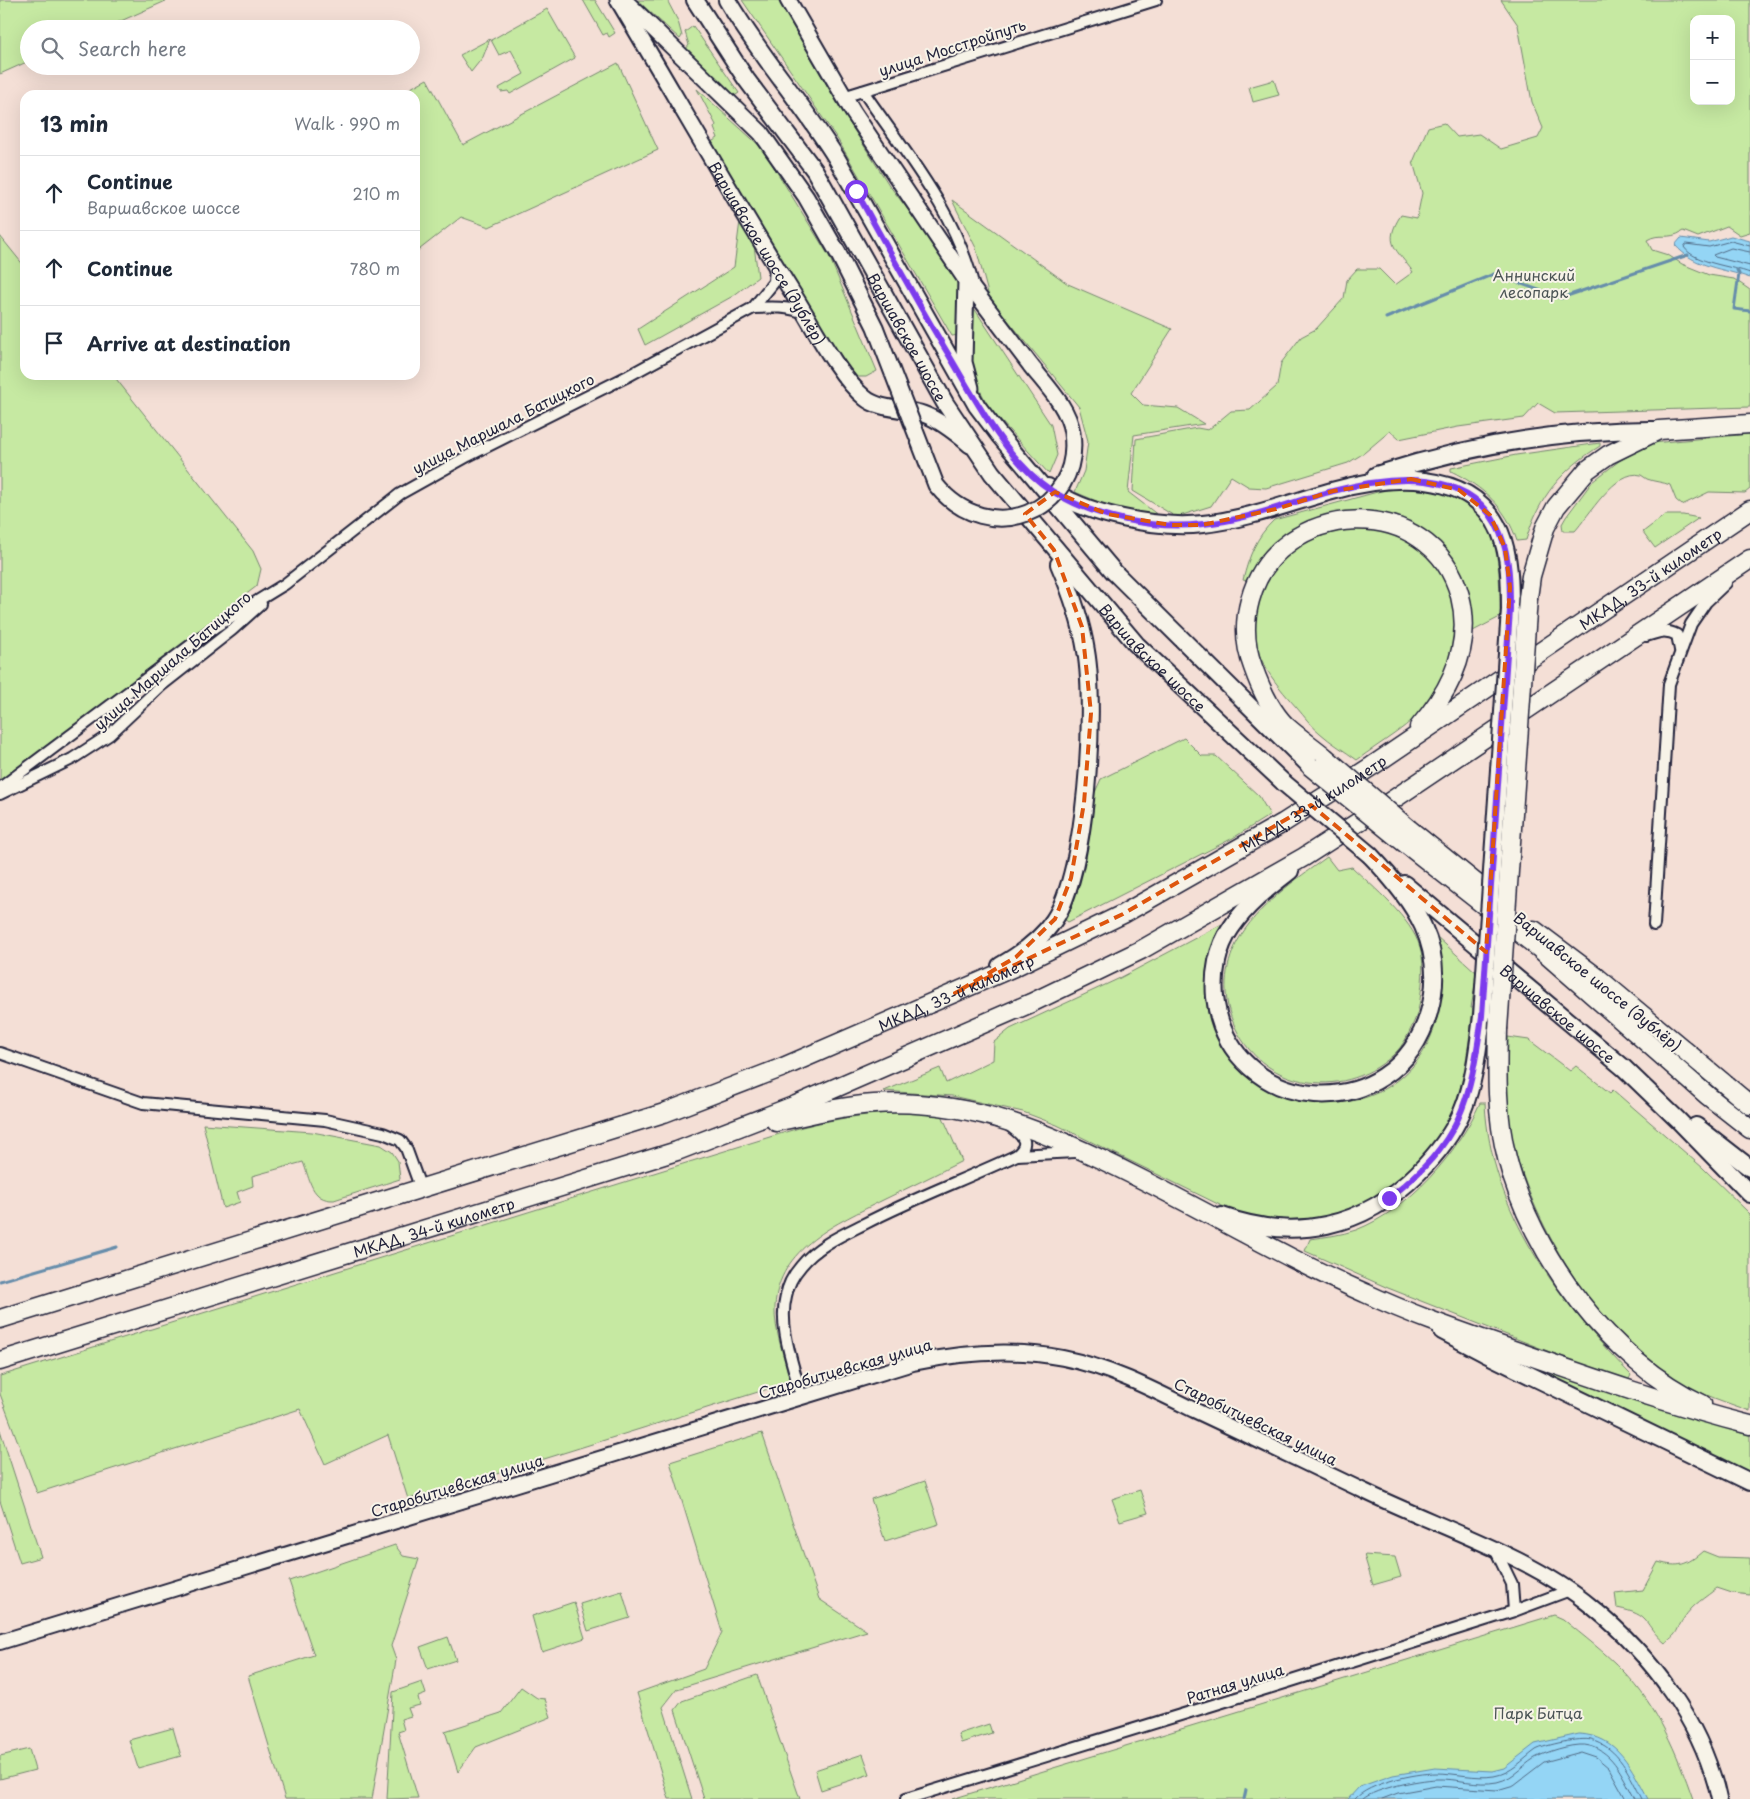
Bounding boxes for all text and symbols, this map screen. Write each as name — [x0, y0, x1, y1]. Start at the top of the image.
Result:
street label: улица Мосстройпуть — [876, 12, 1029, 82]
map controls — [1690, 15, 1735, 105]
button: + — [1690, 15, 1735, 60]
search box — [20, 20, 420, 75]
icon: search — [38, 34, 66, 62]
text: Search here — [78, 34, 187, 62]
button: − — [1690, 60, 1735, 105]
text: 13 min — [40, 107, 108, 139]
text: Walk · 990 m — [294, 111, 400, 135]
street label: Варшавское шоссе (дублёр) — [704, 157, 832, 349]
text: Continue — [87, 167, 173, 195]
icon: ahead — [40, 179, 68, 207]
route start — [845, 180, 868, 203]
text: 210 m — [352, 181, 400, 205]
text: Варшавское шоссе — [87, 195, 240, 219]
icon: ahead — [40, 254, 68, 282]
text: Continue — [87, 254, 173, 282]
text: 780 m — [350, 256, 400, 280]
park label: Аннинский лесопарк — [1493, 263, 1575, 303]
street label: Варшавское шоссе — [863, 268, 953, 405]
icon: arrive — [40, 329, 68, 357]
text: Arrive at destination — [87, 329, 291, 357]
street label: улица Маршала Батицкого — [408, 367, 598, 479]
street label: МКАД, 33-й километр — [1574, 521, 1726, 634]
street label: улица Маршала Батицкого — [88, 585, 256, 735]
street label: Варшавское шоссе — [1094, 598, 1212, 716]
street label: МКАД, 33-й километр — [1236, 748, 1390, 857]
street label: Варшавское шоссе (дублёр) — [1510, 908, 1686, 1054]
street label: МКАД, 33-й километр — [874, 948, 1037, 1036]
street label: Варшавское шоссе — [1497, 960, 1619, 1066]
route end — [1378, 1187, 1401, 1210]
street label: МКАД, 34-й километр — [350, 1191, 517, 1262]
street label: Старобитцевская улица — [756, 1332, 935, 1404]
street label: Старобитцевская улица — [1170, 1371, 1342, 1471]
street label: Старобитцевская улица — [368, 1448, 547, 1522]
street label: Ратная улица — [1183, 1657, 1287, 1709]
park label: Парк Битца — [1494, 1701, 1583, 1724]

